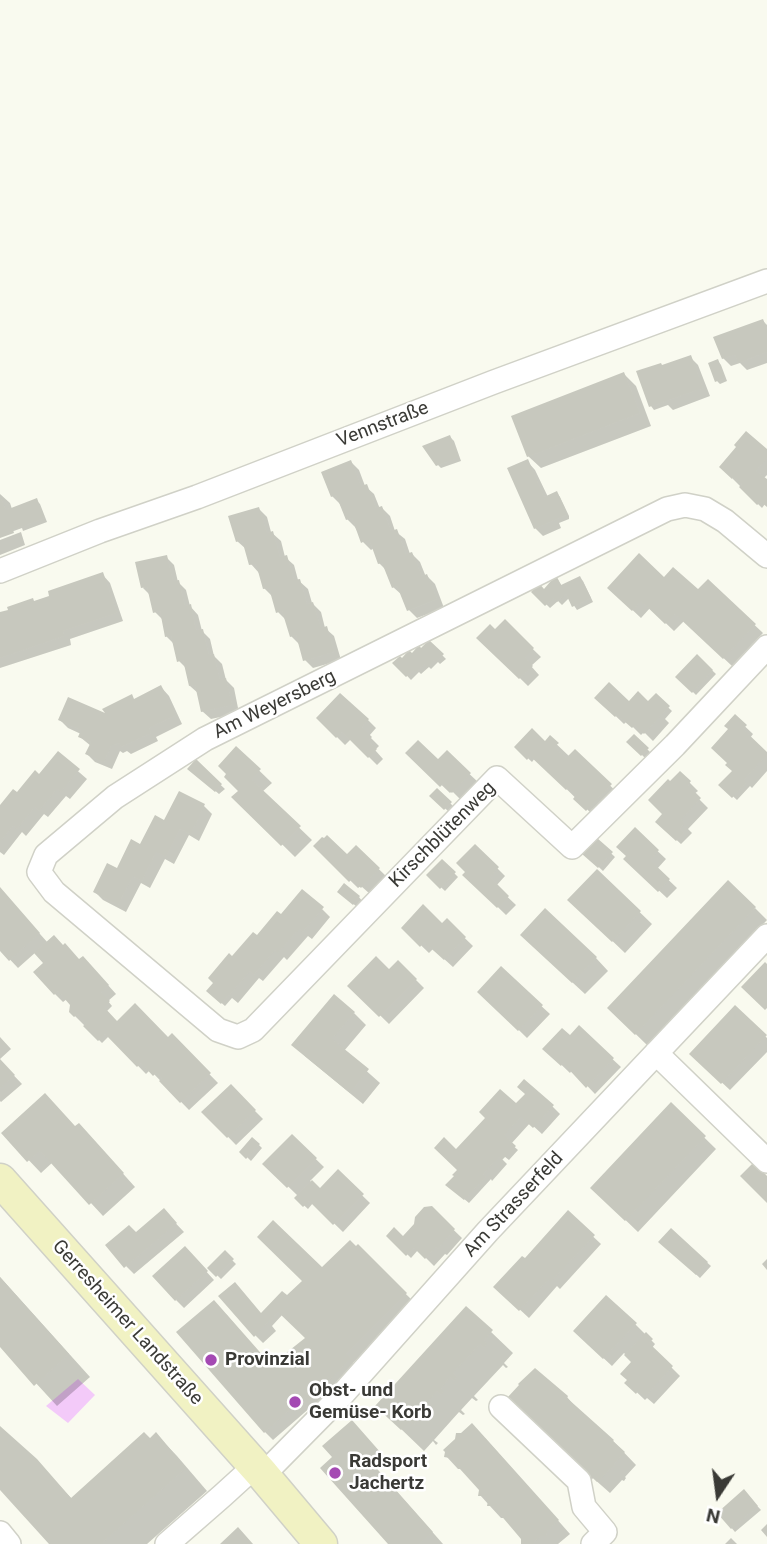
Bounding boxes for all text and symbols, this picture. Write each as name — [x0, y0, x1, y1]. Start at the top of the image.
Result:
street label: Vennstraße — [334, 397, 432, 453]
street label: Am Weyersberg — [210, 666, 340, 744]
street label: Kirschblütenweg — [385, 777, 501, 893]
street label: Am Strasserfeld — [459, 1148, 569, 1262]
street label: Gerresheimer Landstraße — [47, 1236, 207, 1410]
place label: Provinzial — [225, 1349, 310, 1371]
marker: Provinzial — [203, 1352, 219, 1368]
place label: Obst- und Gemüse- Korb — [309, 1380, 432, 1424]
marker: Obst- und Gemüse- Korb — [287, 1394, 303, 1410]
place label: Radsport Jachertz — [349, 1451, 427, 1495]
north arrow — [683, 1460, 753, 1530]
marker: Radsport Jachertz — [327, 1465, 343, 1481]
text: N — [704, 1503, 722, 1529]

